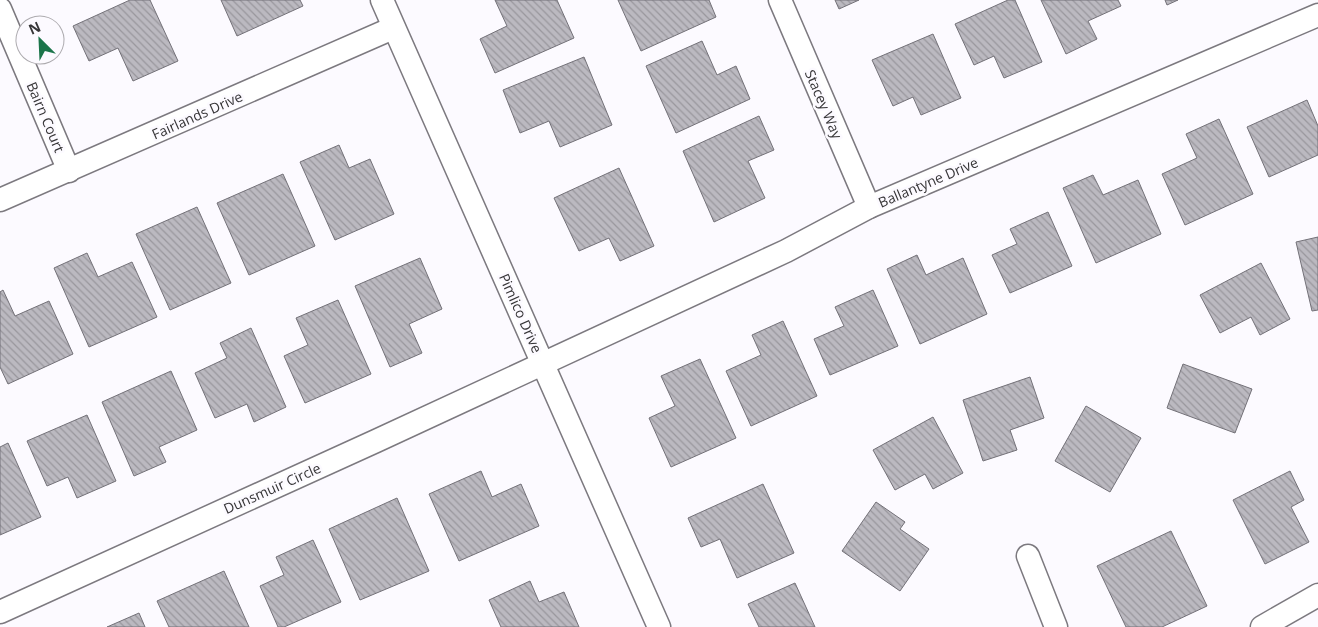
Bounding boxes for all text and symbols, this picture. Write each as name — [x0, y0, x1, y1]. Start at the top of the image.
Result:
north arrow — [15, 15, 65, 65]
text: N — [25, 17, 44, 39]
street label: Stacey Way — [801, 67, 847, 142]
street label: Bairn Court — [23, 79, 69, 155]
street label: Fairlands Drive — [149, 86, 245, 143]
street label: Ballantyne Drive — [875, 152, 981, 212]
street label: Pimlico Drive — [495, 270, 547, 356]
street label: Dunsmuir Circle — [220, 458, 324, 518]

